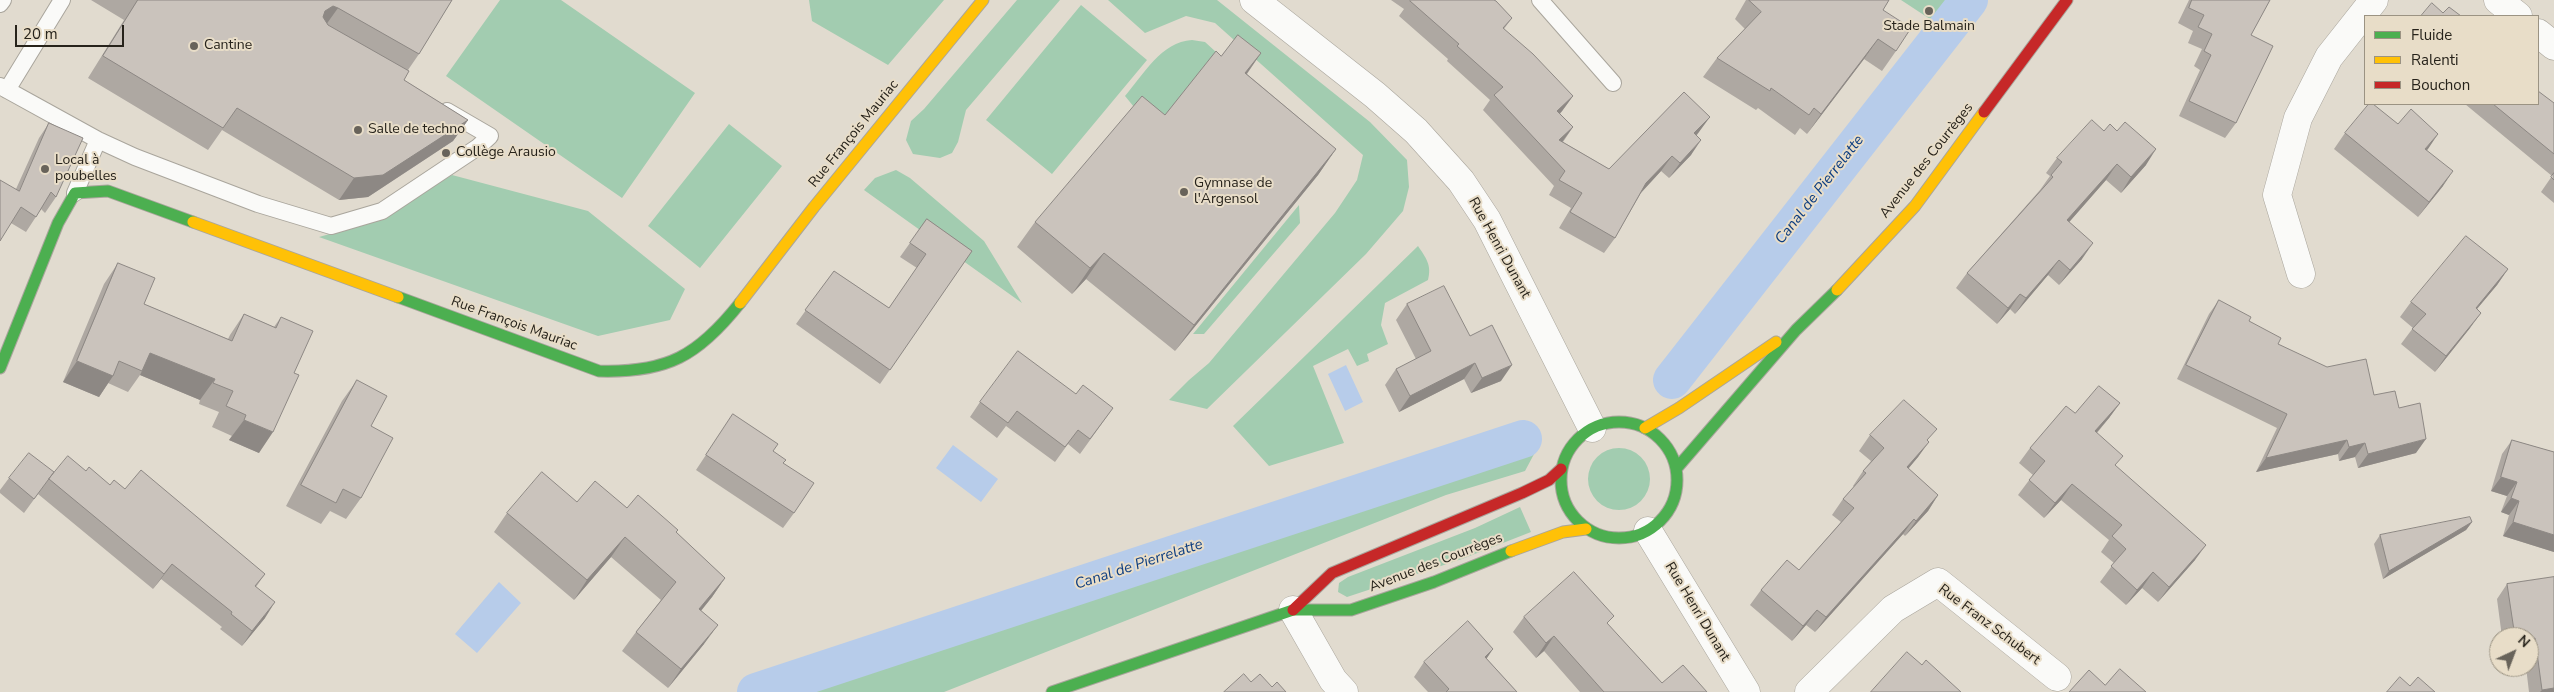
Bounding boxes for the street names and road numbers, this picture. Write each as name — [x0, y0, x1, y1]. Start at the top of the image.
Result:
street label: Rue François Mauriac — [806, 77, 902, 191]
street label: Avenue des Courrèges — [1877, 100, 1977, 222]
street label: Rue Henri Dunant — [1464, 195, 1534, 301]
street label: Rue François Mauriac — [449, 293, 579, 355]
street label: Avenue des Courrèges — [1367, 530, 1505, 596]
street label: Rue Henri Dunant — [1661, 559, 1733, 665]
street label: Rue Franz Schubert — [1935, 581, 2043, 669]

